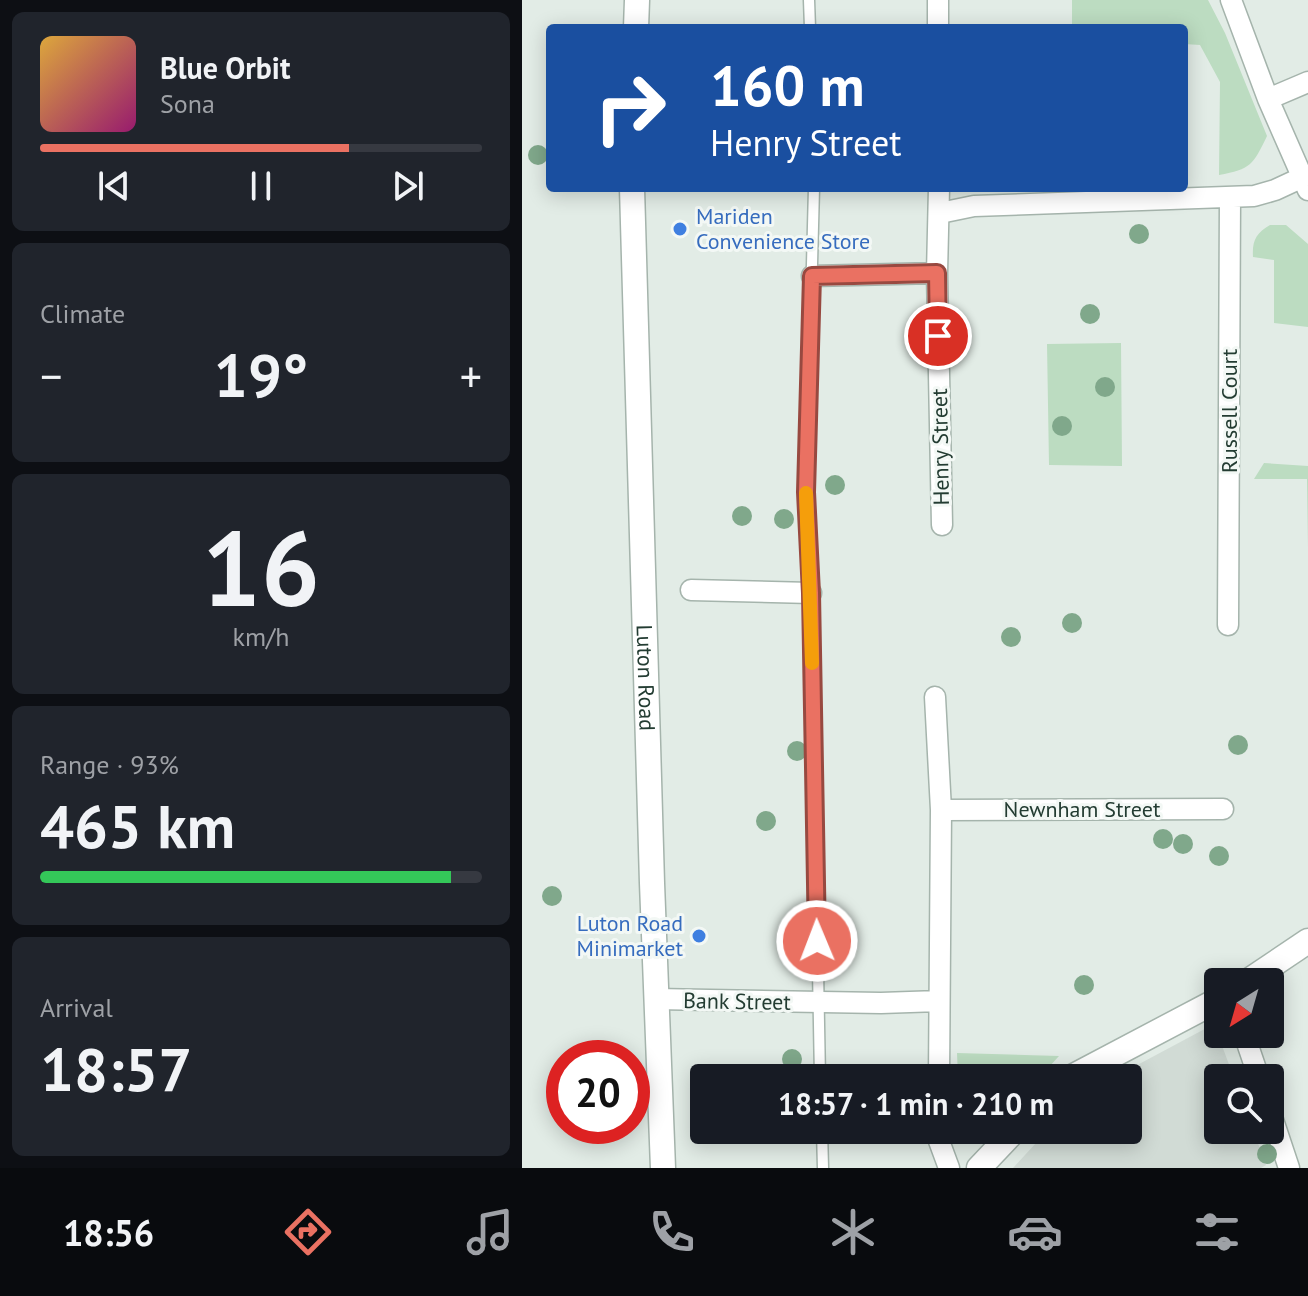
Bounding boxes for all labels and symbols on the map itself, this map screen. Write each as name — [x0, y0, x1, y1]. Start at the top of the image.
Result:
place label: Mariden Convenience Store — [696, 202, 870, 255]
marker: Mariden Convenience Store — [671, 220, 689, 238]
pin — [904, 302, 972, 370]
street label: Russell Court — [1215, 348, 1243, 473]
street label: Henry Street — [925, 388, 955, 506]
street label: Luton Road — [631, 624, 662, 731]
street label: Newnham Street — [1004, 795, 1161, 823]
position arrow — [775, 899, 859, 983]
place label: Luton Road Minimarket — [577, 909, 684, 962]
marker: Luton Road Minimarket — [690, 927, 708, 945]
north arrow — [1204, 968, 1284, 1048]
street label: Bank Street — [683, 986, 792, 1016]
speed limit sign: 20 — [546, 1040, 650, 1144]

